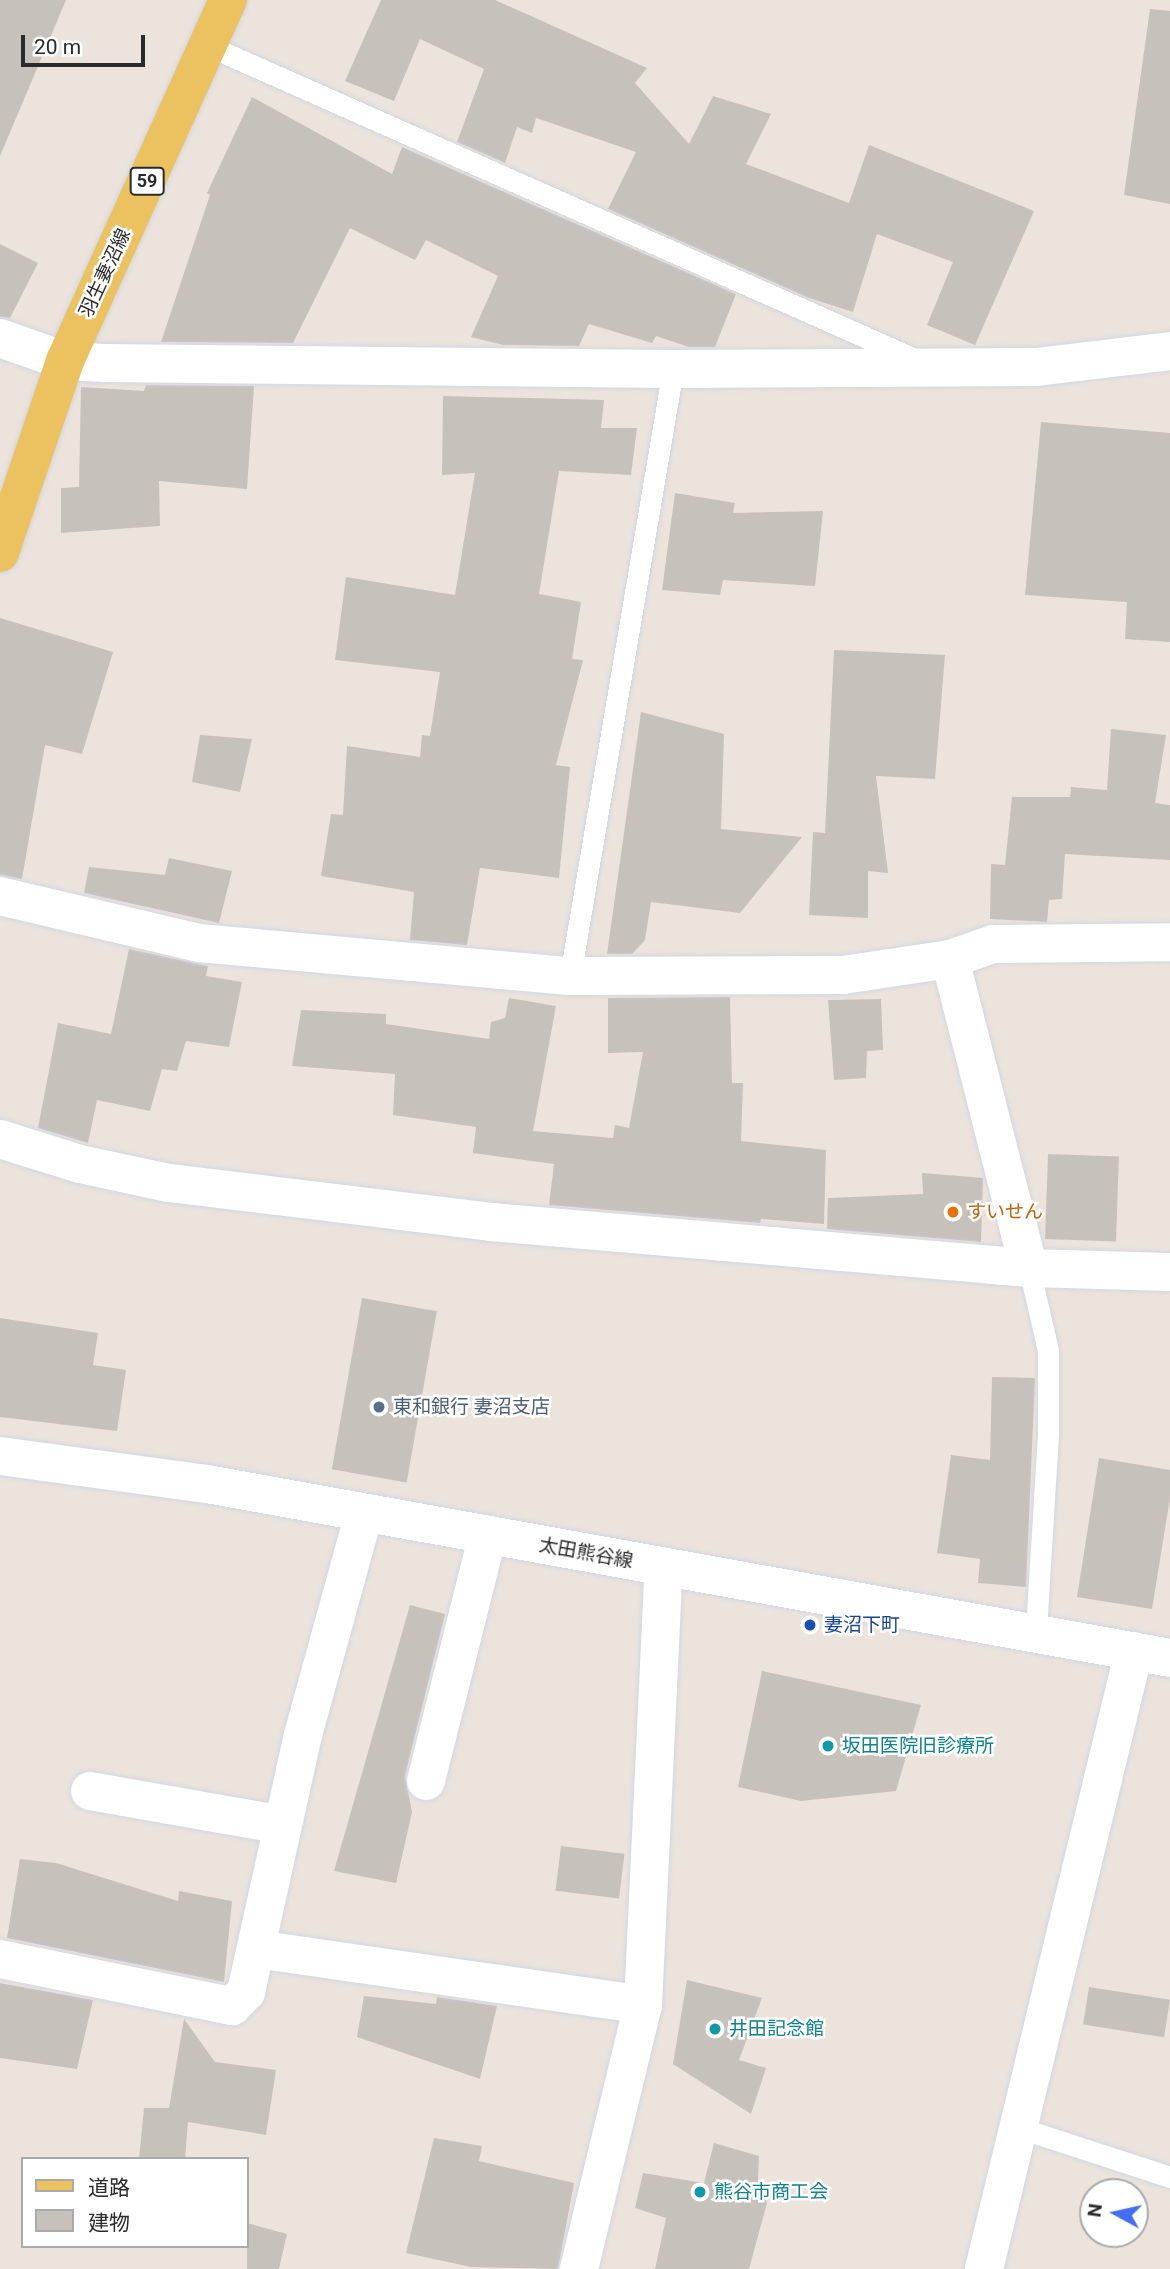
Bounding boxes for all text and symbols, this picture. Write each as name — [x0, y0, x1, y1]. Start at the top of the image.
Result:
scale bar — [24, 21, 149, 65]
text: 20 m — [34, 35, 81, 59]
road number: 59 — [130, 166, 164, 196]
street label: 羽生妻沼線 — [75, 225, 135, 321]
place label: すいせん — [967, 1201, 1043, 1223]
marker: すいせん — [945, 1204, 961, 1220]
place label: 東和銀行 妻沼支店 — [393, 1396, 550, 1418]
marker: 東和銀行 妻沼支店 — [371, 1399, 387, 1415]
street label: 太田熊谷線 — [537, 1534, 635, 1572]
place label: 妻沼下町 — [824, 1614, 900, 1636]
marker: 妻沼下町 — [802, 1617, 818, 1633]
place label: 坂田医院旧診療所 — [842, 1735, 994, 1757]
marker: 坂田医院旧診療所 — [820, 1738, 836, 1754]
place label: 井田記念館 — [729, 2018, 824, 2040]
marker: 井田記念館 — [707, 2021, 723, 2037]
legend — [21, 2157, 248, 2248]
text: 道路 — [88, 2176, 130, 2200]
north arrow — [1079, 2178, 1149, 2248]
place label: 熊谷市商工会 — [714, 2181, 828, 2203]
marker: 熊谷市商工会 — [692, 2184, 708, 2200]
text: N — [1082, 2202, 1107, 2219]
text: 建物 — [88, 2211, 130, 2235]

